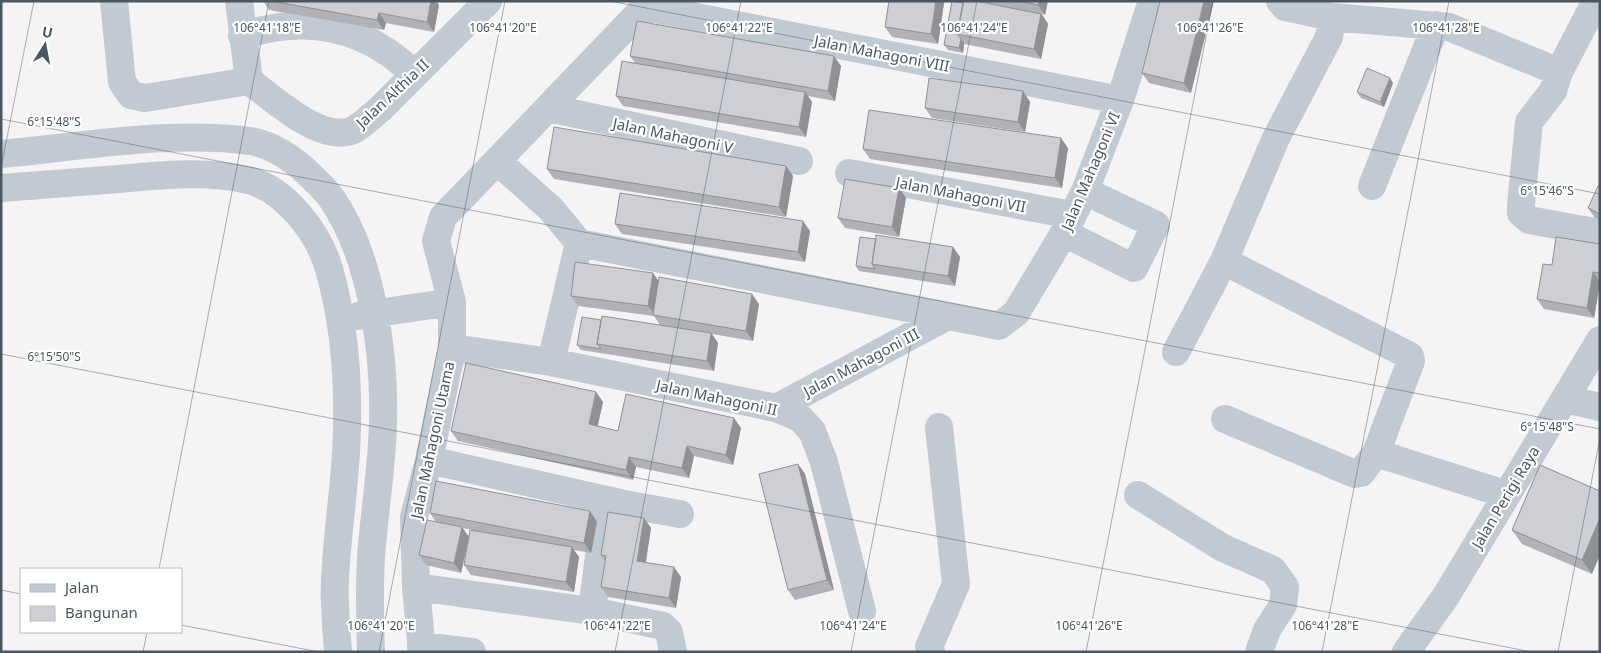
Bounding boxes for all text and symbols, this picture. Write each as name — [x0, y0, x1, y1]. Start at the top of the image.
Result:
text: 106°41'18"E — [233, 19, 301, 36]
text: 106°41'20"E — [469, 19, 537, 36]
text: 106°41'22"E — [705, 19, 773, 36]
text: 106°41'24"E — [940, 19, 1008, 36]
text: 106°41'26"E — [1176, 19, 1244, 36]
text: 106°41'28"E — [1412, 19, 1480, 36]
north arrow — [20, 20, 70, 70]
text: U — [41, 21, 55, 42]
street label: Jalan Mahagoni VIII — [811, 30, 951, 76]
street label: Jalan Althia II — [350, 54, 433, 133]
street label: Jalan Mahagoni VI — [1055, 109, 1124, 235]
street label: Jalan Mahagoni V — [609, 112, 735, 157]
text: 6°15'48"S — [27, 113, 81, 130]
street label: Jalan Mahagoni VII — [892, 171, 1028, 216]
text: 6°15'46"S — [1520, 182, 1574, 199]
street label: Jalan Mahagoni III — [798, 323, 922, 402]
text: 6°15'50"S — [27, 348, 81, 365]
street label: Jalan Mahagoni Utama — [405, 360, 458, 522]
street label: Jalan Mahagoni II — [653, 374, 779, 420]
text: 6°15'48"S — [1520, 418, 1574, 435]
street label: Jalan Perigi Raya — [1465, 442, 1544, 554]
legend — [20, 568, 182, 633]
text: Jalan — [63, 577, 99, 597]
text: Bangunan — [65, 602, 138, 622]
text: 106°41'20"E — [347, 617, 415, 634]
text: 106°41'22"E — [583, 617, 651, 634]
text: 106°41'24"E — [819, 617, 887, 634]
text: 106°41'26"E — [1055, 617, 1123, 634]
text: 106°41'28"E — [1291, 617, 1359, 634]

